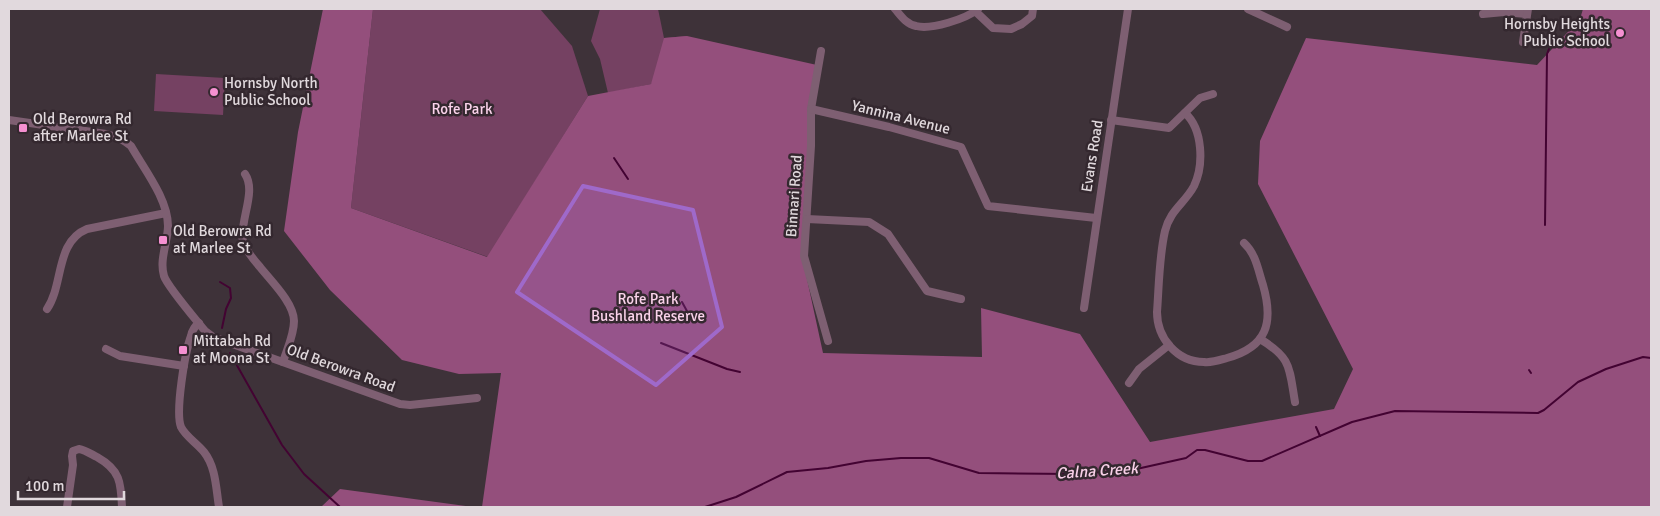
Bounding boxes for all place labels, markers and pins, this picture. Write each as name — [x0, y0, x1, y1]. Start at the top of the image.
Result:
place label: Hornsby Heights Public School — [1504, 15, 1610, 50]
marker: Hornsby Heights Public School — [1614, 27, 1626, 39]
place label: Hornsby North Public School — [224, 74, 318, 109]
marker: Hornsby North Public School — [208, 86, 220, 98]
place label: Old Berowra Rd after Marlee St — [33, 110, 132, 145]
marker: Old Berowra Rd after Marlee St — [17, 122, 29, 134]
place label: Old Berowra Rd at Marlee St — [173, 222, 272, 257]
marker: Old Berowra Rd at Marlee St — [157, 234, 169, 246]
place label: Mittabah Rd at Moona St — [193, 332, 271, 367]
marker: Mittabah Rd at Moona St — [177, 344, 189, 356]

